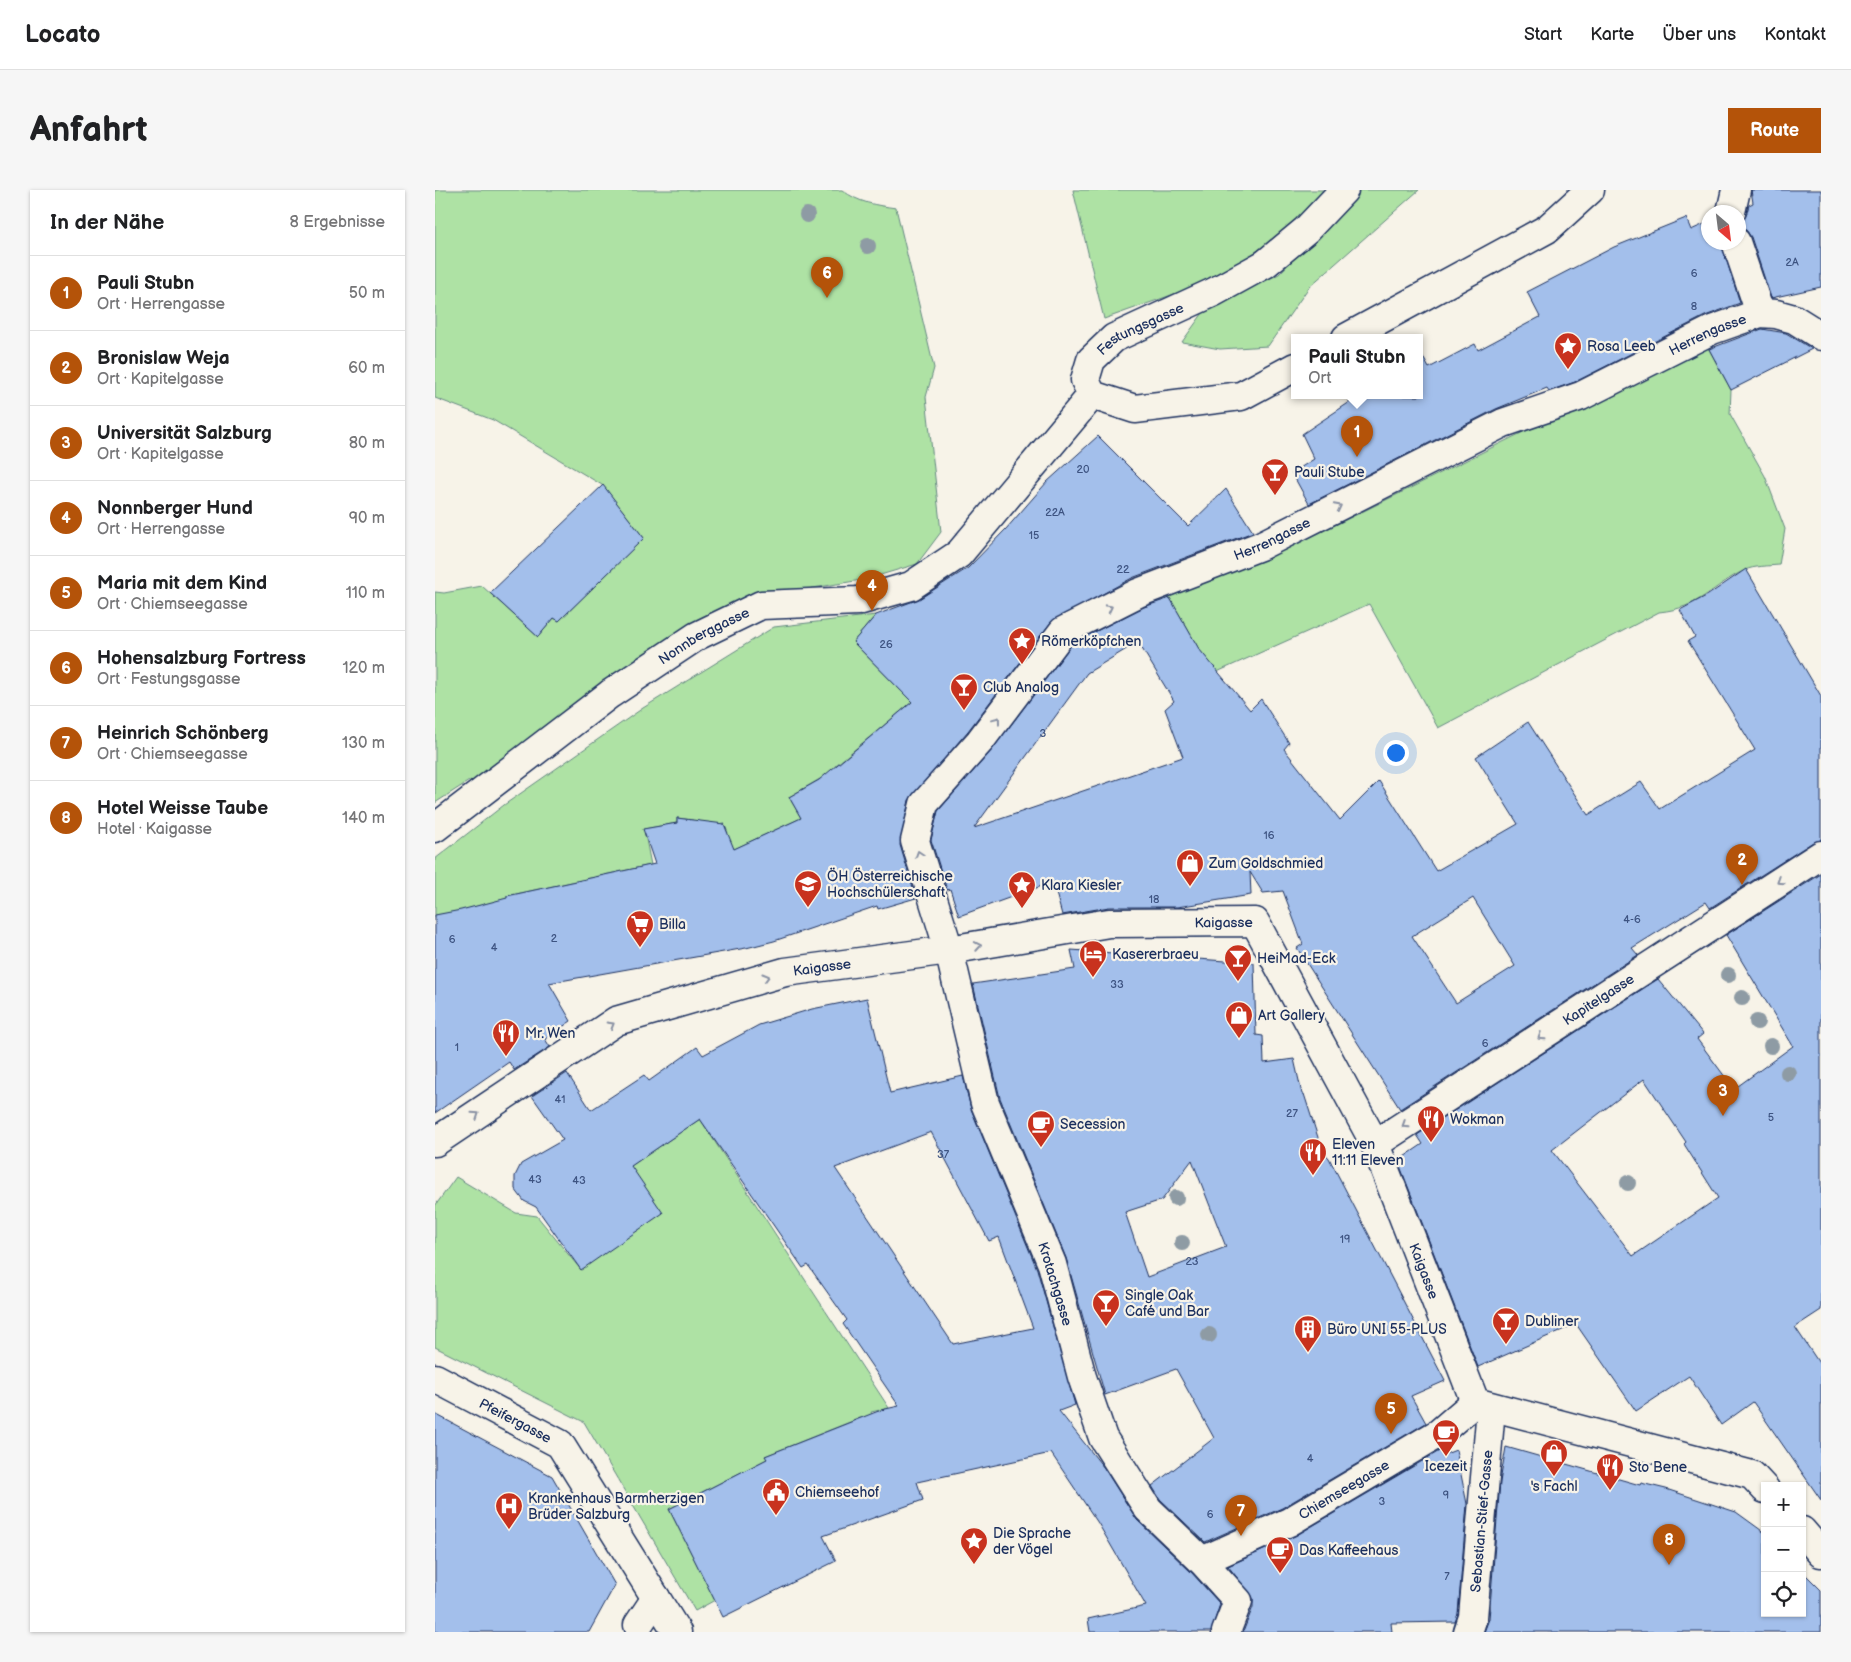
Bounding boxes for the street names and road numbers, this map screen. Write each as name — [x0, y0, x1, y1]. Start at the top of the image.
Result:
street label: Festungsgasse — [1093, 299, 1186, 358]
street label: Herrengasse — [1666, 310, 1748, 359]
street label: Herrengasse — [1231, 513, 1313, 564]
street label: Nonnberggasse — [655, 604, 752, 668]
street label: Kaigasse — [1194, 914, 1253, 931]
street label: Kaigasse — [792, 955, 852, 979]
street label: Kapitelgasse — [1559, 970, 1637, 1029]
street label: Krotachgasse — [1034, 1240, 1076, 1328]
street label: Kaigasse — [1406, 1241, 1443, 1301]
street label: Pfeifergasse — [476, 1394, 555, 1447]
street label: Sebastian-Stief-Gasse — [1467, 1449, 1496, 1593]
street label: Chiemseegasse — [1295, 1456, 1392, 1523]

